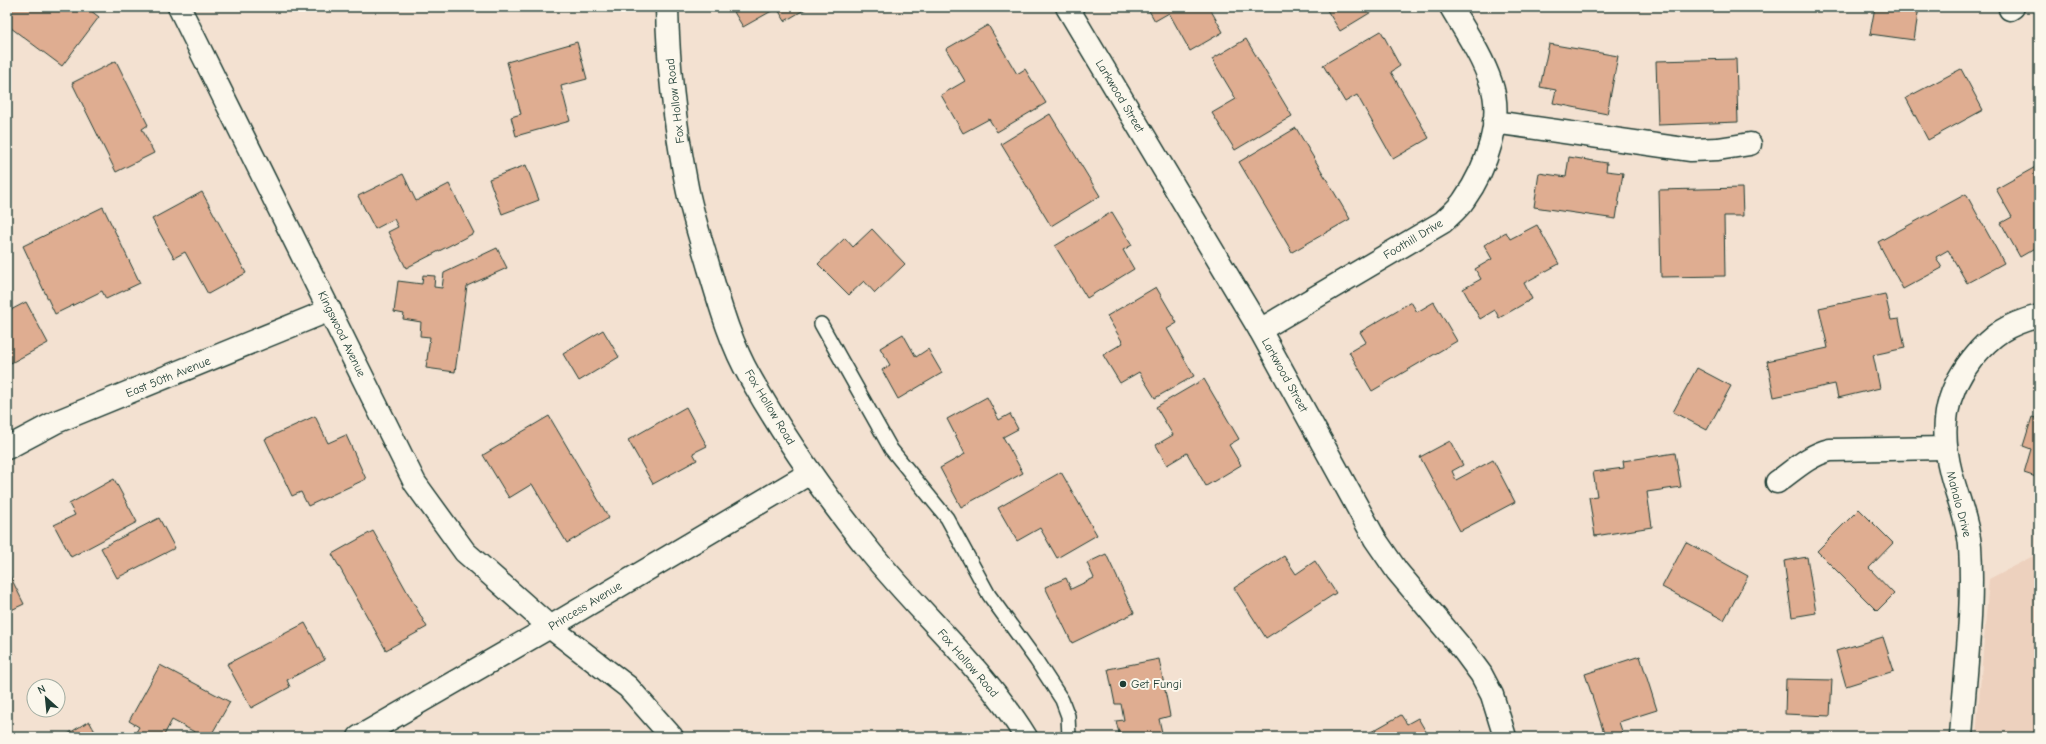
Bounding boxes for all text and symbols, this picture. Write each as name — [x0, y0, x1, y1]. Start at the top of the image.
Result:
street label: Larkwood Street — [1093, 57, 1148, 136]
street label: Fox Hollow Road — [663, 58, 687, 144]
street label: Foothill Drive — [1381, 216, 1445, 262]
street label: Kingswood Avenue — [315, 289, 369, 379]
street label: Larkwood Street — [1259, 335, 1311, 415]
street label: East 50th Avenue — [124, 354, 212, 400]
street label: Fox Hollow Road — [742, 367, 798, 447]
street label: Mahalo Drive — [1943, 469, 1975, 539]
street label: Princess Avenue — [546, 579, 624, 633]
street label: Fox Hollow Road — [935, 626, 1001, 700]
place label: Get Fungi — [1131, 677, 1182, 691]
north arrow — [26, 678, 66, 718]
marker: Get Fungi — [1118, 679, 1128, 689]
text: N — [36, 682, 48, 697]

